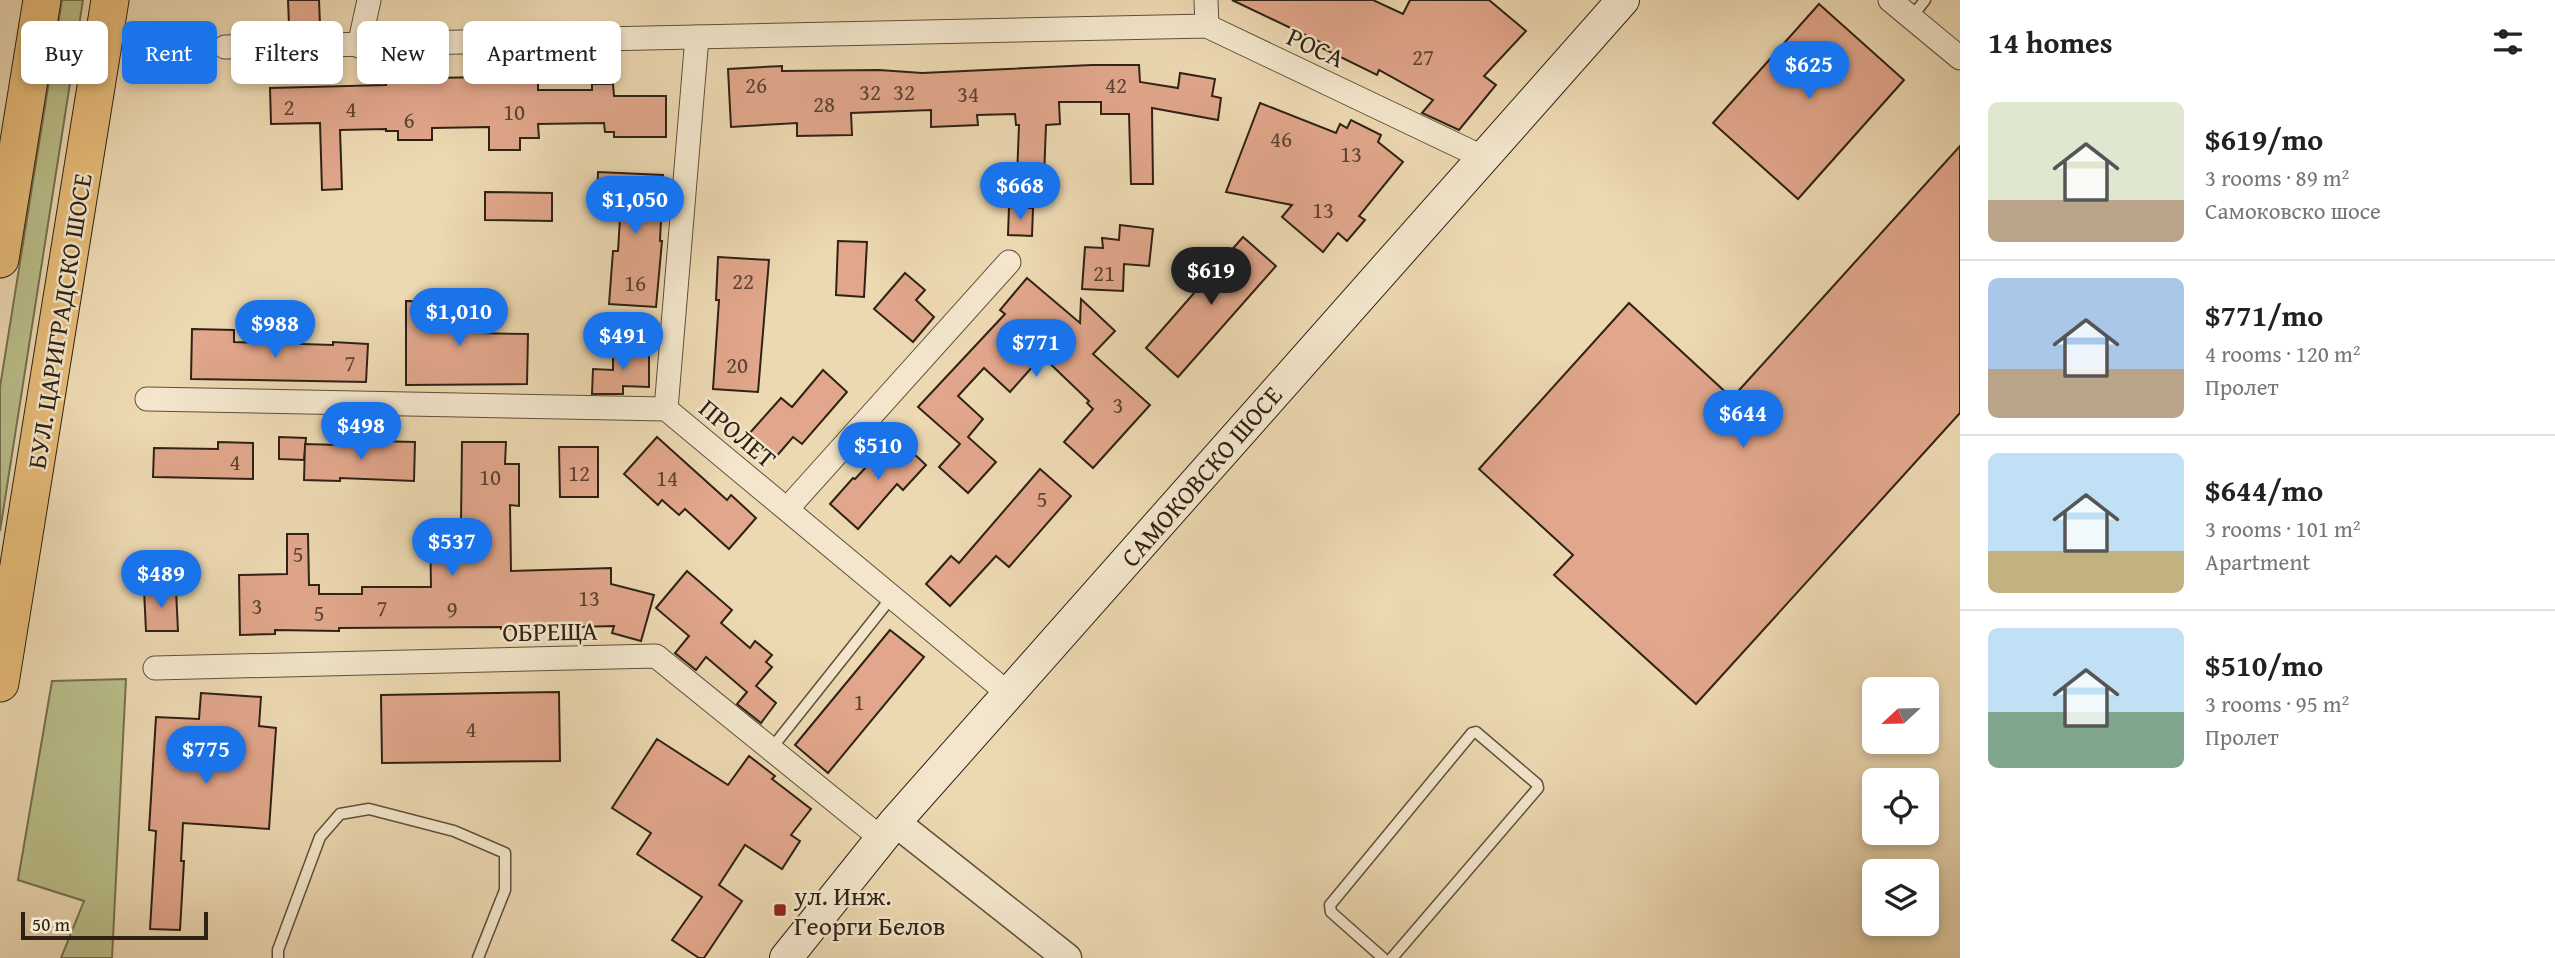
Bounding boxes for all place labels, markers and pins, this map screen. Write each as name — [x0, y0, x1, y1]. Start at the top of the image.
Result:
pin: $625 — [1768, 42, 1850, 101]
pin: $668 — [979, 162, 1061, 222]
pin: $1,050 — [578, 176, 692, 236]
pin: $619 — [1170, 247, 1252, 307]
pin: $1,010 — [402, 288, 516, 348]
pin: $988 — [234, 300, 316, 360]
pin: $491 — [582, 312, 664, 372]
pin: $771 — [995, 320, 1077, 379]
pin: $644 — [1702, 391, 1784, 450]
pin: $498 — [320, 402, 402, 462]
pin: $510 — [837, 422, 919, 482]
pin: $537 — [411, 518, 493, 578]
pin: $489 — [120, 550, 202, 610]
pin: $775 — [165, 726, 247, 786]
place label: ул. Инж. Георги Белов — [793, 876, 945, 945]
marker: ул. Инж. Георги Белов — [772, 902, 788, 918]

